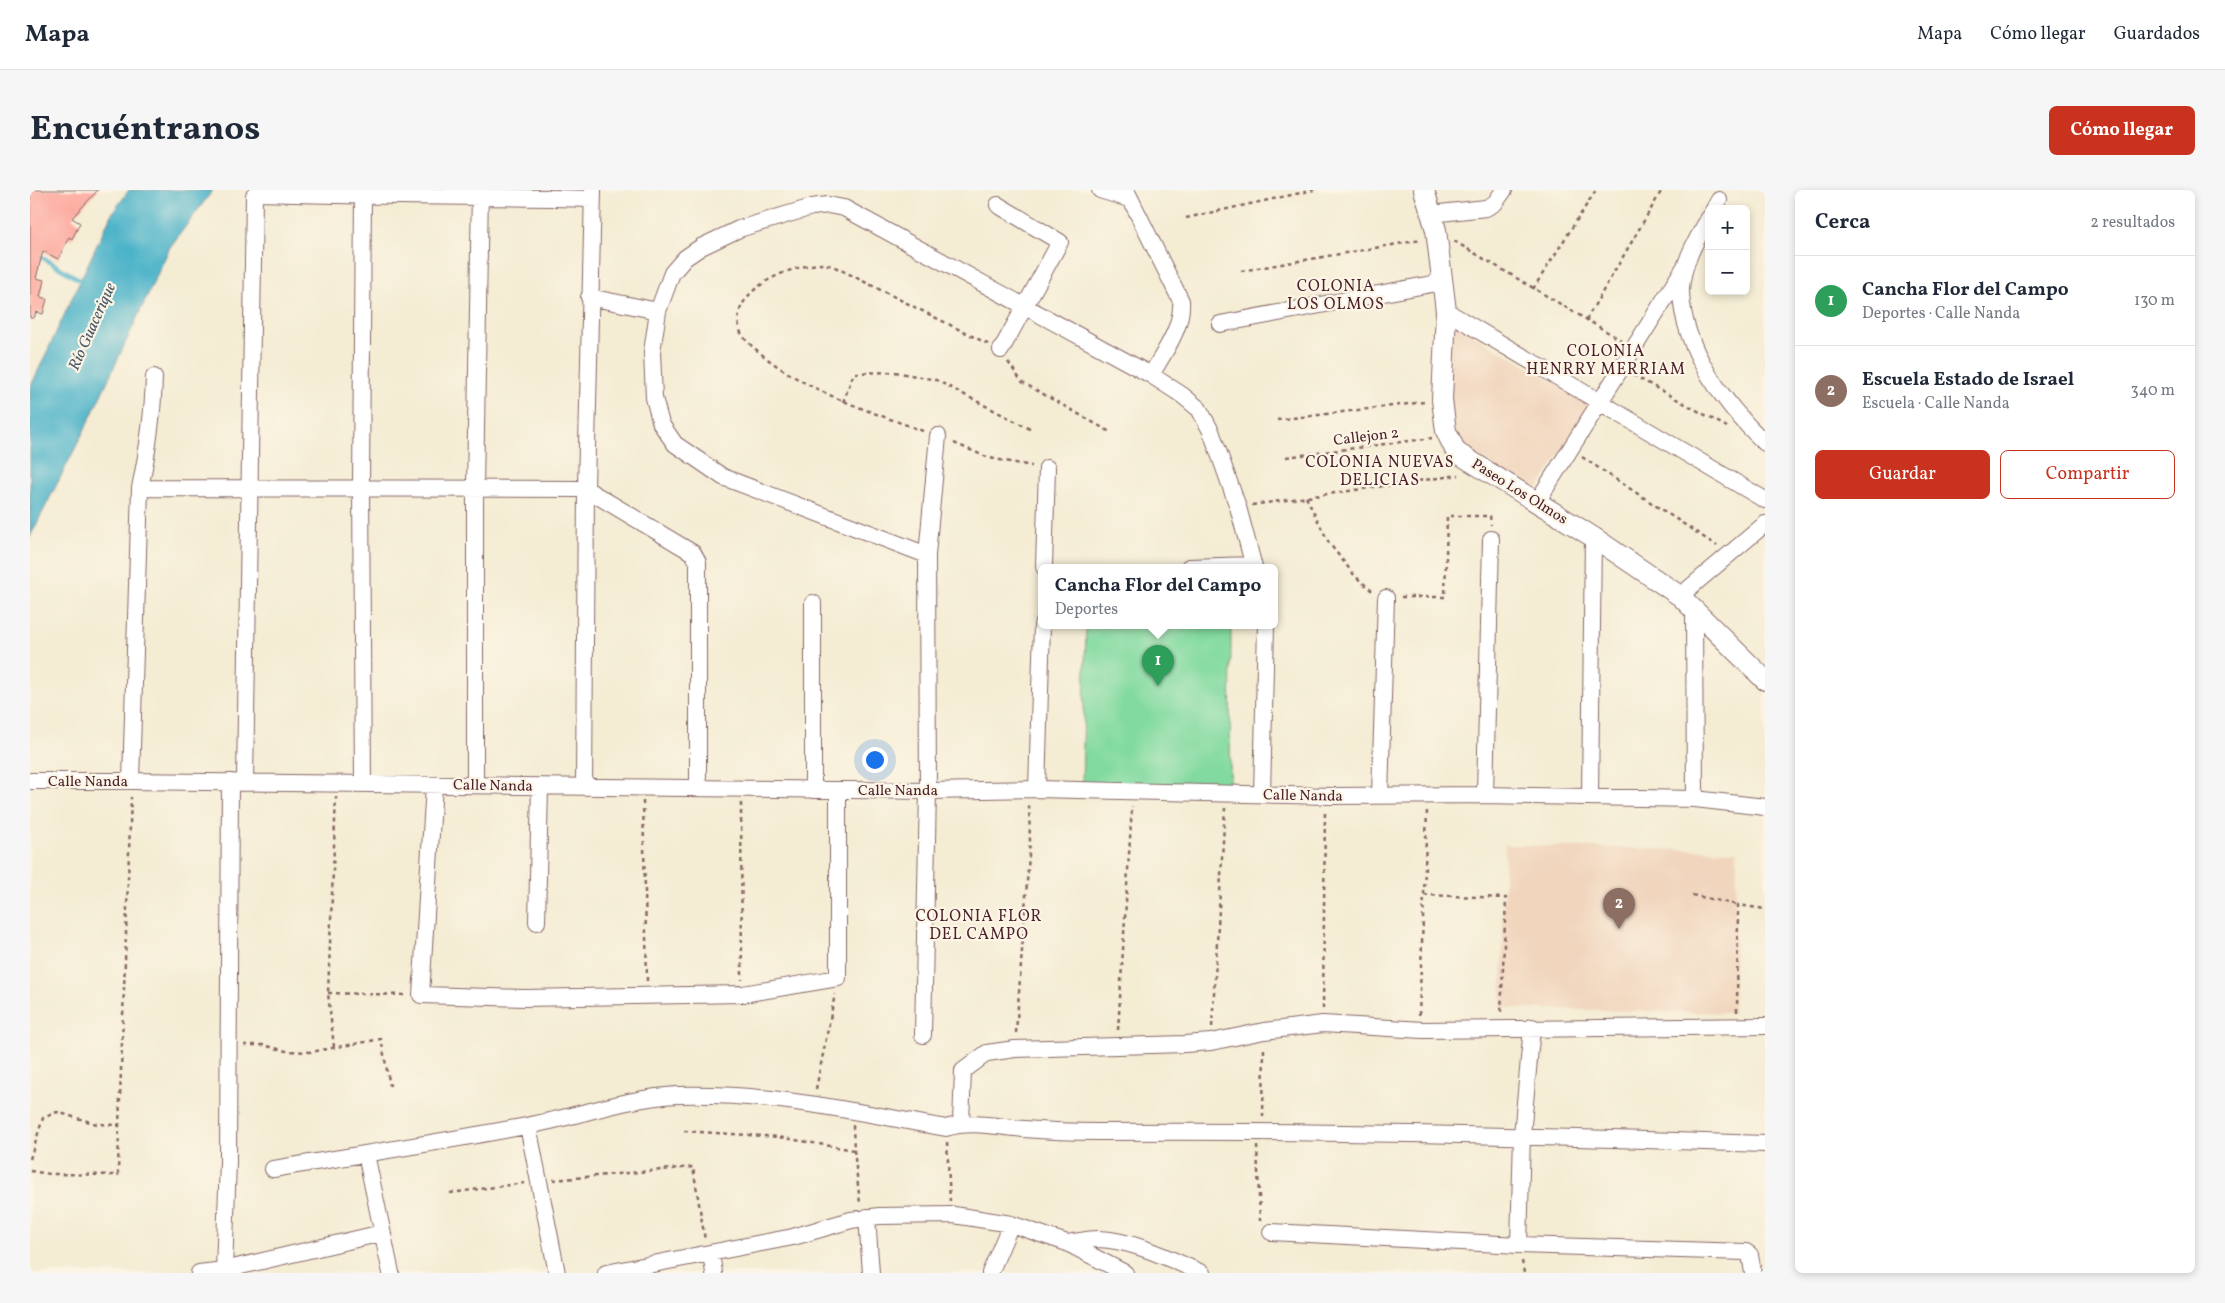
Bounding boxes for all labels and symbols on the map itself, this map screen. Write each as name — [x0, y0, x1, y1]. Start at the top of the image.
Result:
district label: COLONIA LOS OLMOS — [1287, 276, 1385, 316]
water label: Río Guacerique — [64, 279, 122, 374]
district label: COLONIA HENRRY MERRIAM — [1526, 341, 1686, 381]
street label: Callejon 2 — [1332, 423, 1400, 452]
district label: COLONIA NUEVAS DELICIAS — [1305, 452, 1455, 492]
street label: Paseo Los Olmos — [1467, 454, 1571, 530]
pin: 1 — [1142, 645, 1174, 686]
your location — [862, 747, 888, 773]
street label: Calle Nanda — [48, 772, 128, 793]
street label: Calle Nanda — [453, 775, 533, 798]
street label: Calle Nanda — [858, 781, 938, 802]
street label: Calle Nanda — [1263, 785, 1343, 808]
pin: 2 — [1603, 888, 1635, 929]
district label: COLONIA FLOR DEL CAMPO — [915, 906, 1043, 946]

